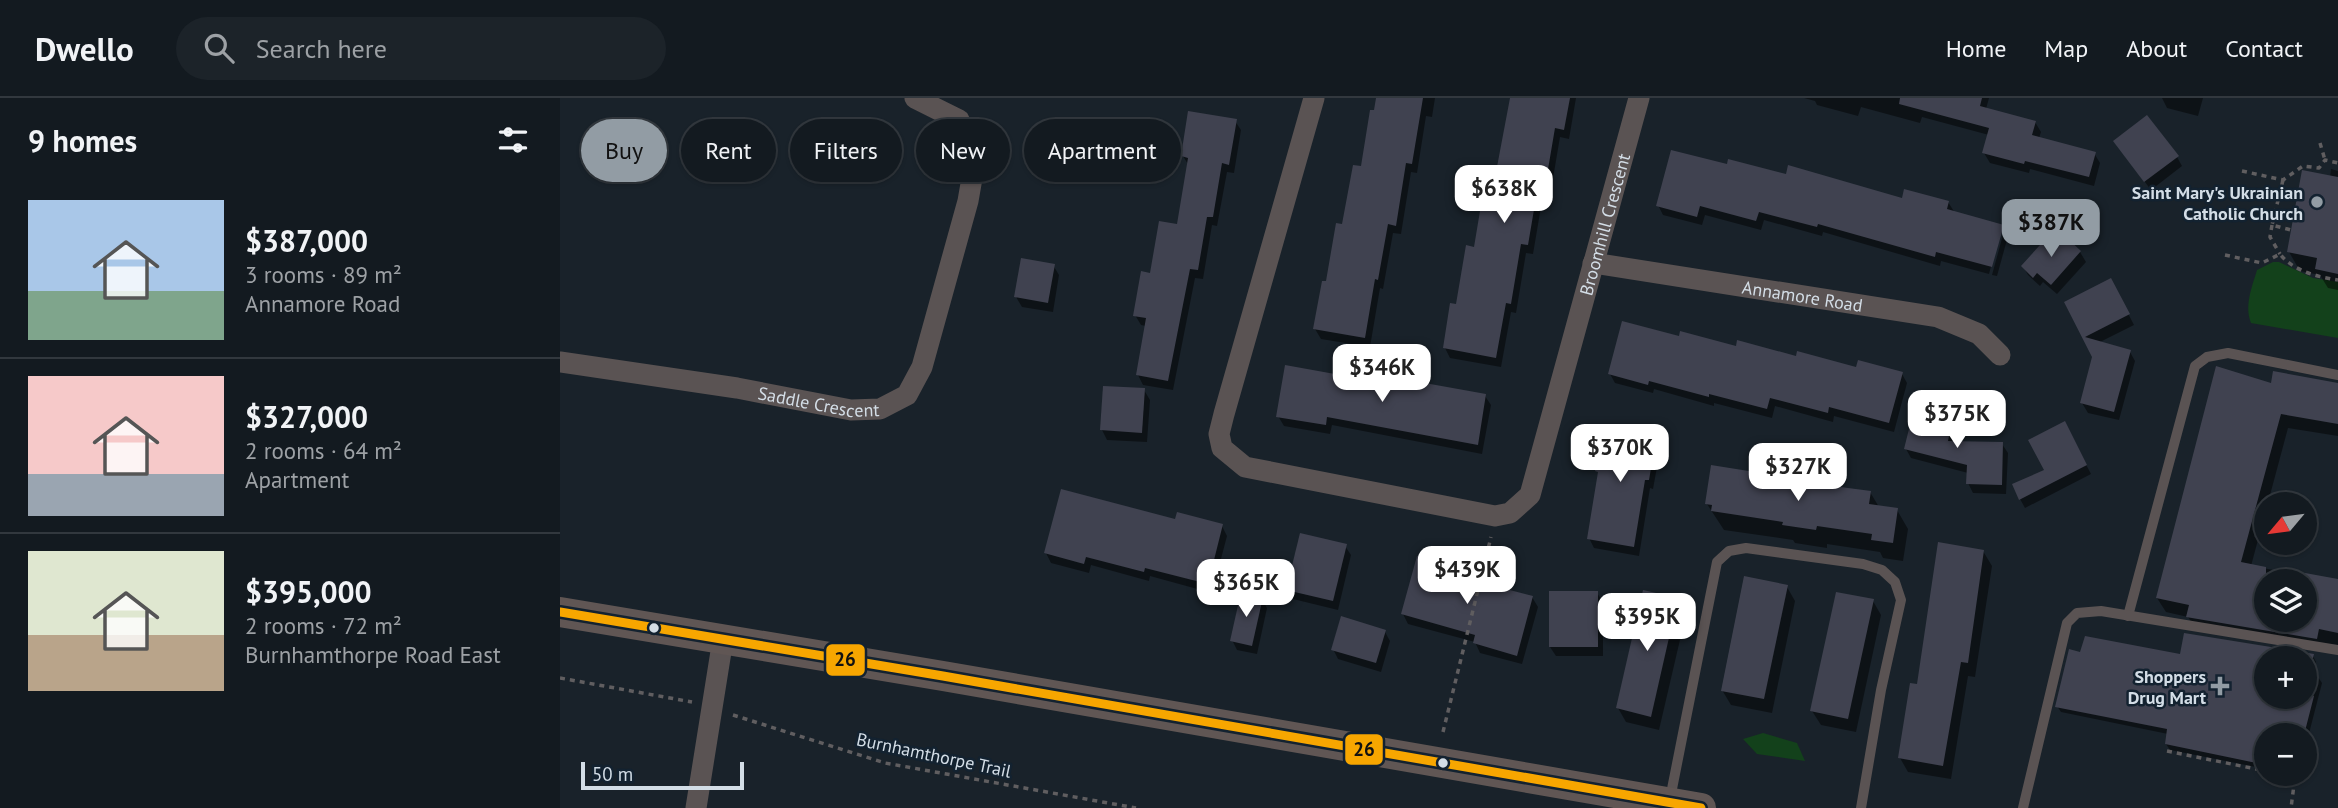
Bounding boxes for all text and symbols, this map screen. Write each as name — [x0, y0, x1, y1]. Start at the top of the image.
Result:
search box — [176, 17, 666, 80]
text: Dwello — [35, 27, 134, 70]
icon: search — [200, 29, 238, 67]
text: Search here — [256, 32, 387, 65]
text: Home — [1946, 33, 2006, 64]
text: Map — [2044, 33, 2088, 64]
text: About — [2126, 33, 2187, 64]
text: Contact — [2225, 33, 2303, 64]
chip: Buy — [581, 119, 667, 182]
chip: Rent — [681, 119, 776, 182]
chip: Filters — [790, 119, 902, 182]
chip: New — [916, 119, 1010, 182]
chip: Apartment — [1024, 119, 1181, 182]
text: 9 homes — [28, 121, 137, 160]
icon: filters — [494, 121, 532, 159]
street label: Broomhill Crescent — [1574, 151, 1635, 298]
pin: $638K — [1455, 166, 1553, 225]
text: $638K — [1471, 173, 1537, 202]
place label: Saint Mary's Ukrainian Catholic Church — [2132, 181, 2303, 225]
marker: Saint Mary's Ukrainian Catholic Church — [2309, 194, 2325, 210]
pin: $387K — [2002, 200, 2100, 259]
text: $387K — [2018, 207, 2084, 236]
text: $387,000 — [245, 221, 368, 260]
icon: home — [84, 228, 168, 312]
text: 3 rooms · 89 m² — [245, 260, 402, 289]
street label: Annamore Road — [1741, 275, 1864, 317]
text: Annamore Road — [245, 289, 400, 318]
pin: $346K — [1333, 344, 1431, 404]
text: $346K — [1349, 352, 1415, 381]
street label: Saddle Crescent — [756, 381, 880, 422]
pin: $375K — [1908, 390, 2006, 450]
text: $327,000 — [245, 397, 368, 436]
text: $375K — [1924, 398, 1990, 427]
icon: home — [84, 404, 168, 488]
pin: $370K — [1571, 424, 1669, 484]
text: $370K — [1587, 432, 1653, 461]
text: 2 rooms · 64 m² — [245, 436, 402, 465]
pin: $327K — [1749, 444, 1847, 503]
text: $327K — [1765, 451, 1831, 480]
text: Apartment — [245, 465, 349, 494]
north arrow — [2254, 492, 2317, 555]
map controls — [2254, 492, 2317, 786]
pin: $439K — [1418, 546, 1516, 606]
text: $439K — [1434, 554, 1500, 583]
pin: $365K — [1197, 560, 1295, 619]
text: $365K — [1213, 567, 1279, 596]
button: layers — [2254, 569, 2317, 632]
text: $395,000 — [245, 572, 372, 611]
icon: home — [84, 579, 168, 663]
pin: $395K — [1598, 594, 1696, 653]
text: $395K — [1614, 601, 1680, 630]
text: 2 rooms · 72 m² — [245, 611, 402, 640]
unlabelled marker — [647, 621, 661, 635]
text: Burnhamthorpe Road East — [245, 640, 501, 669]
line badge: 26 — [825, 643, 866, 677]
button: + — [2254, 646, 2317, 709]
text: 26 — [834, 647, 856, 671]
place label: Shoppers Drug Mart — [2128, 665, 2207, 709]
marker: Shoppers Drug Mart — [2212, 678, 2228, 694]
button: − — [2254, 723, 2317, 786]
street label: Burnhamthorpe Trail — [855, 727, 1014, 783]
line badge: 26 — [1344, 733, 1384, 766]
text: 26 — [1353, 737, 1375, 761]
unlabelled marker — [1436, 756, 1450, 770]
scale bar — [581, 759, 744, 791]
text: 50 m — [592, 762, 633, 786]

